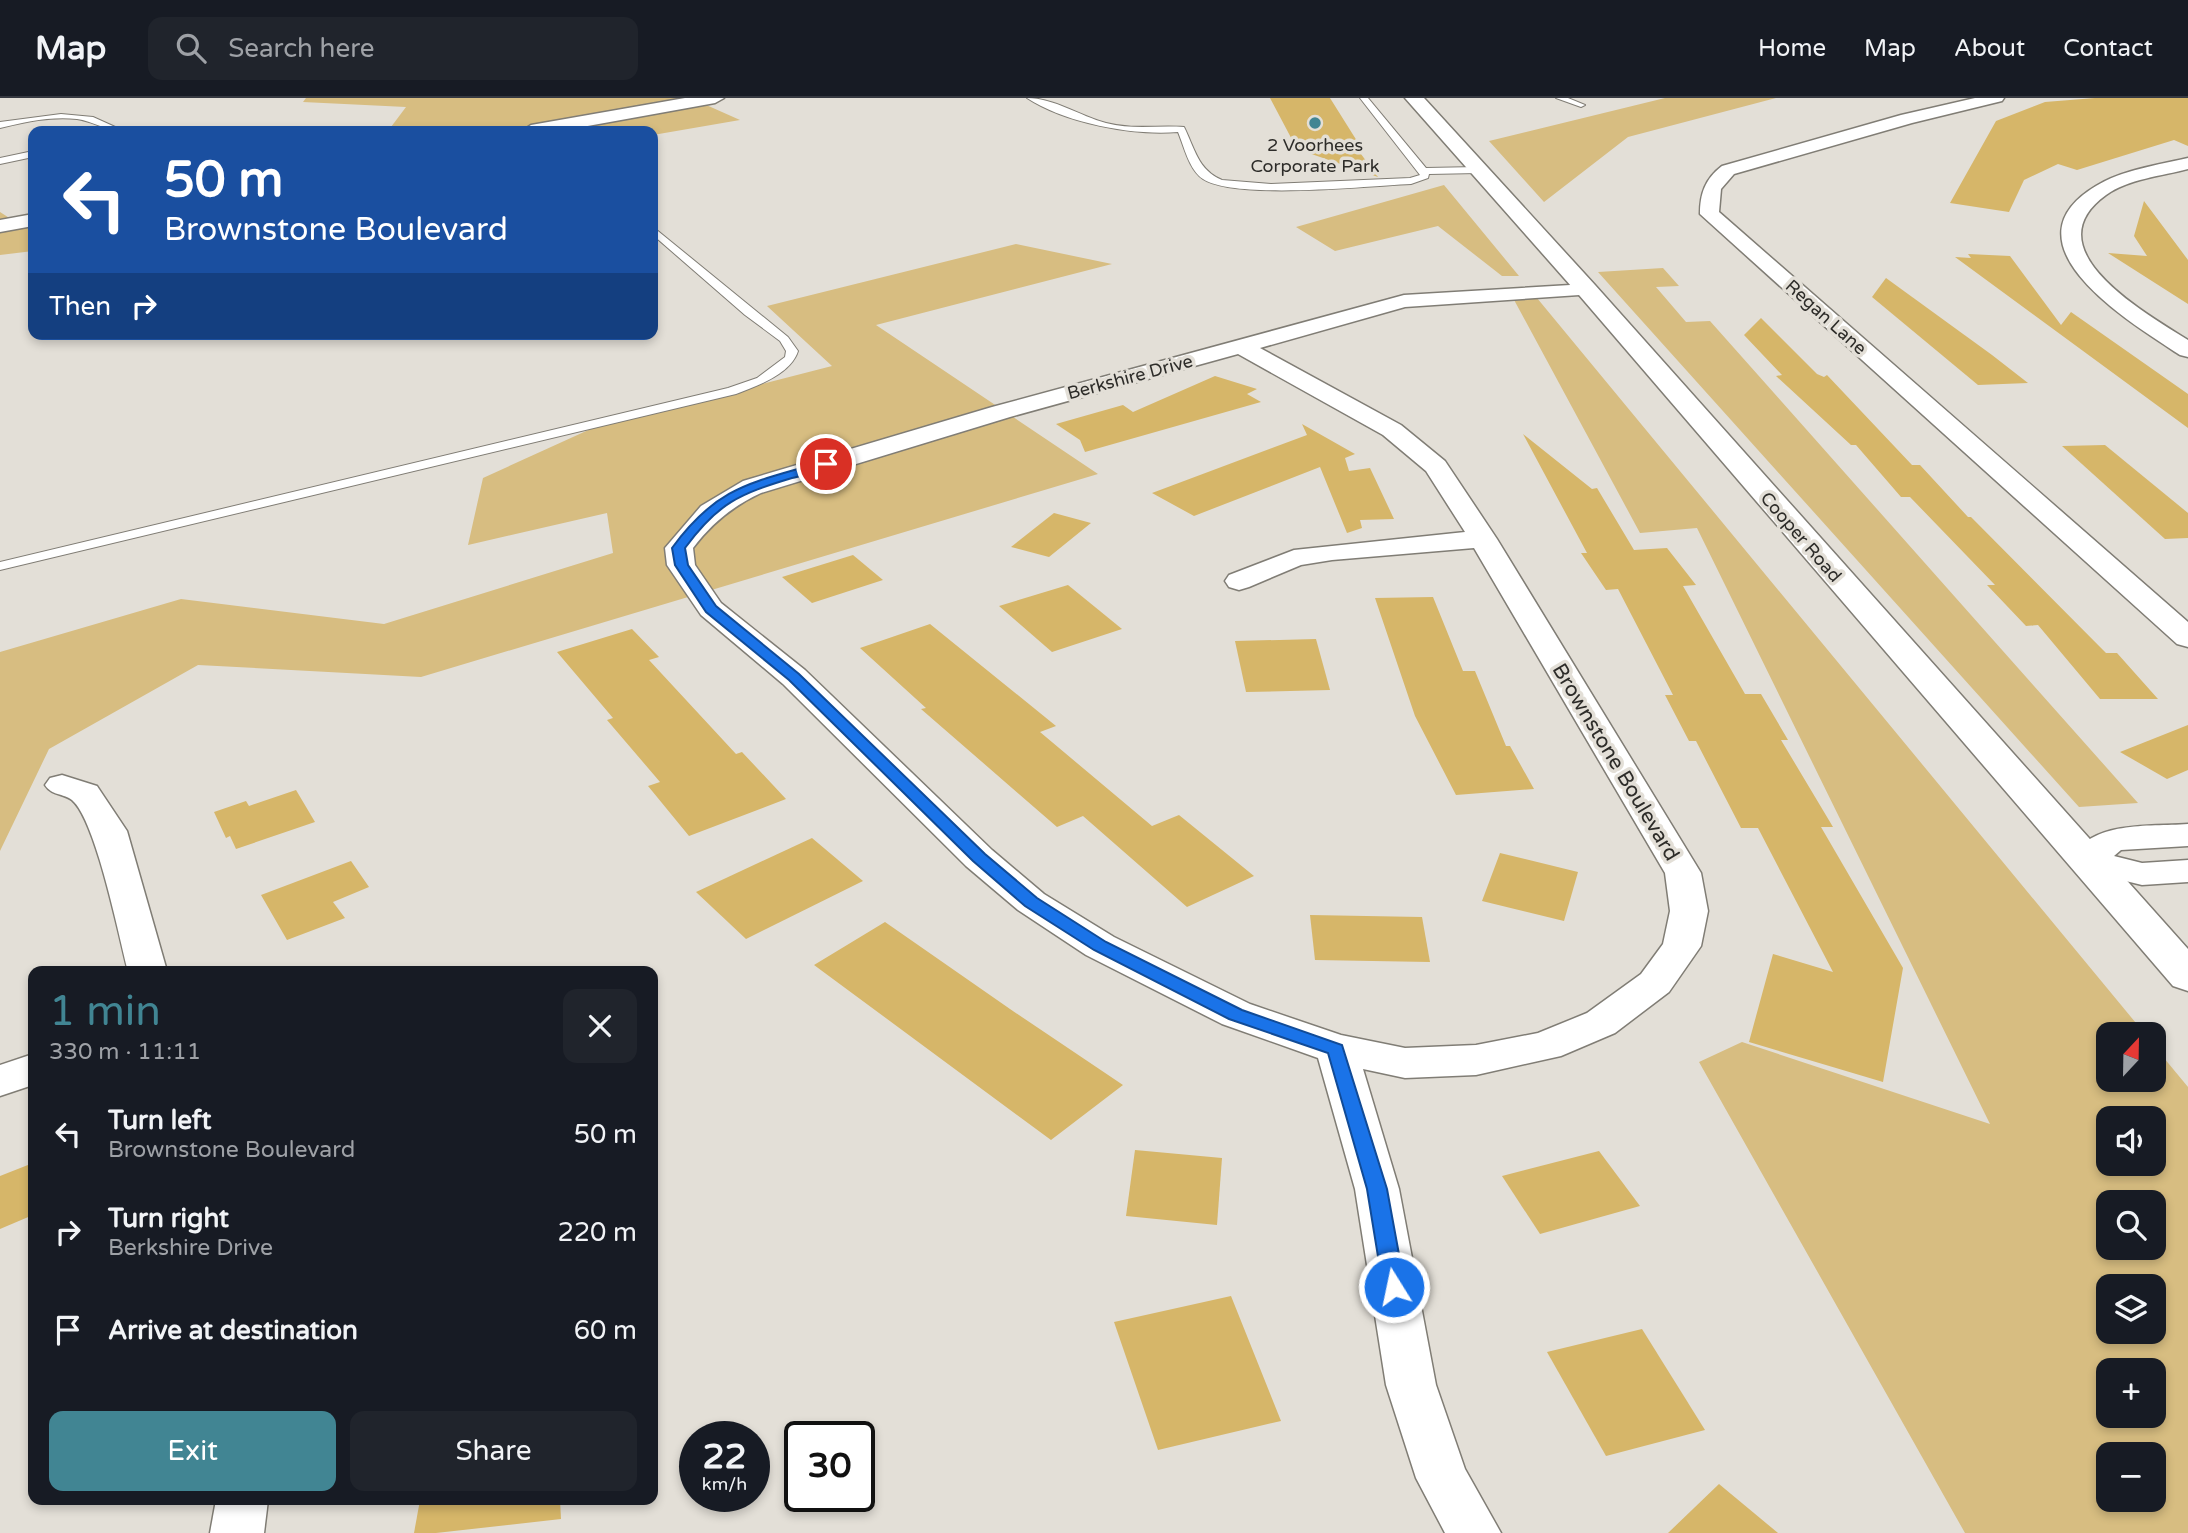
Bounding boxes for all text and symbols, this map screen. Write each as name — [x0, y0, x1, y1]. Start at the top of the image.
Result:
search box — [148, 17, 638, 80]
text: Map — [35, 29, 106, 68]
icon: search — [172, 29, 210, 67]
text: Search here — [228, 33, 374, 64]
text: Home — [1758, 34, 1826, 63]
text: Map — [1864, 34, 1916, 63]
text: About — [1954, 34, 2025, 63]
text: Contact — [2063, 34, 2153, 63]
marker: 2 Voorhees Corporate Park — [1307, 115, 1323, 131]
place label: 2 Voorhees Corporate Park — [1250, 134, 1380, 177]
text: 50 m — [164, 151, 283, 210]
icon: left — [49, 154, 140, 245]
text: Brownstone Boulevard — [164, 211, 508, 249]
street label: Regan Lane — [1781, 275, 1871, 359]
icon: right — [125, 287, 163, 325]
text: Then — [49, 291, 111, 322]
street label: Berkshire Drive — [1065, 350, 1195, 404]
pin — [796, 434, 856, 494]
icon: arrive — [807, 445, 845, 483]
street label: Cooper Road — [1756, 487, 1846, 587]
street label: Brownstone Boulevard — [1547, 659, 1684, 865]
text: 1 min — [49, 986, 161, 1037]
button: close — [563, 989, 637, 1063]
north arrow — [2096, 1022, 2166, 1092]
map controls — [2096, 1022, 2166, 1512]
text: 330 m · 11:11 — [49, 1038, 201, 1066]
text: Turn left — [108, 1105, 211, 1136]
button: sound — [2096, 1106, 2166, 1176]
icon: left — [49, 1115, 87, 1153]
text: 50 m — [574, 1119, 637, 1150]
text: Brownstone Boulevard — [108, 1136, 355, 1164]
button: search — [2096, 1190, 2166, 1260]
text: Turn right — [108, 1203, 229, 1234]
icon: right — [49, 1213, 87, 1251]
text: 220 m — [557, 1217, 637, 1248]
text: Berkshire Drive — [108, 1234, 273, 1262]
position arrow — [1357, 1250, 1431, 1324]
button: layers — [2096, 1274, 2166, 1344]
icon: arrive — [49, 1311, 87, 1349]
text: Arrive at destination — [108, 1315, 358, 1346]
text: 60 m — [574, 1315, 637, 1346]
button: + — [2096, 1358, 2166, 1428]
button: Exit — [49, 1411, 336, 1491]
button: Share — [350, 1411, 637, 1491]
speed limit sign: 30 — [784, 1421, 875, 1512]
text: 22 — [703, 1436, 746, 1478]
button: − — [2096, 1442, 2166, 1512]
text: km/h — [702, 1473, 747, 1495]

